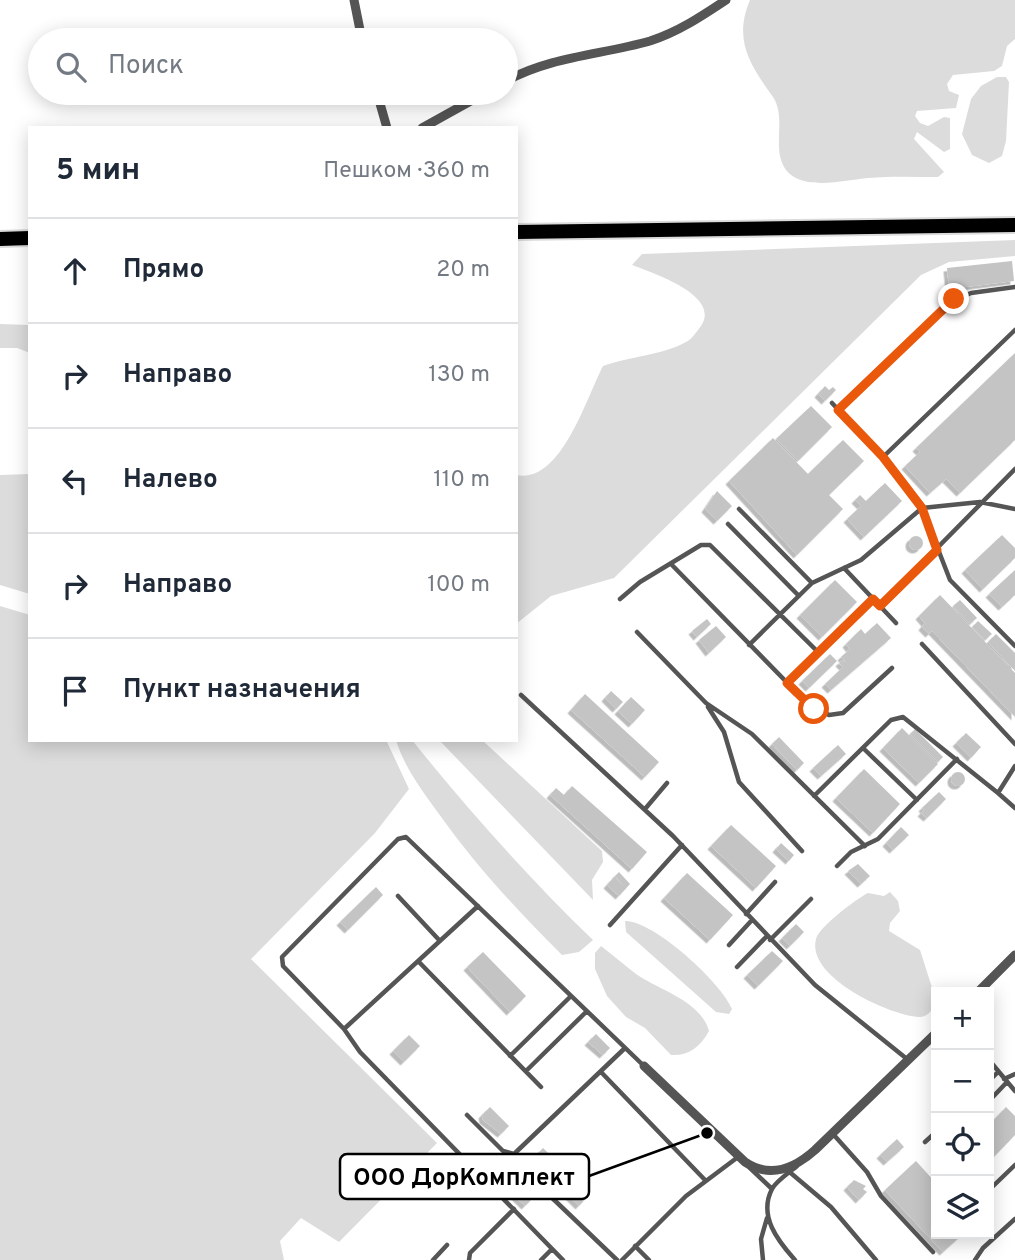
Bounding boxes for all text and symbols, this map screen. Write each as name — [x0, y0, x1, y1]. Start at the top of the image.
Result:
search box — [28, 28, 518, 105]
icon: search — [52, 48, 90, 86]
text: Поиск — [108, 50, 184, 83]
text: 5 мин — [56, 153, 140, 190]
text: Пешком · 360 m — [323, 157, 490, 186]
icon: ahead — [56, 252, 94, 290]
text: Прямо — [123, 254, 204, 287]
text: 20 m — [436, 256, 490, 285]
route end — [938, 283, 969, 314]
icon: right — [56, 357, 94, 395]
text: Направо — [123, 359, 232, 392]
text: 130 m — [428, 361, 490, 390]
icon: left — [56, 462, 94, 500]
text: Налево — [123, 464, 218, 497]
text: 110 m — [433, 466, 490, 495]
icon: right — [56, 567, 94, 605]
text: Направо — [123, 569, 232, 602]
text: 100 m — [427, 571, 490, 600]
icon: arrive — [56, 672, 94, 710]
text: Пункт назначения — [123, 674, 361, 707]
route start — [798, 693, 829, 724]
map controls — [931, 987, 994, 1239]
button: + — [931, 987, 994, 1050]
button: − — [931, 1050, 994, 1113]
button: locate — [931, 1113, 994, 1176]
callout: ООО ДорКомплект — [340, 1154, 589, 1199]
text: ООО ДорКомплект — [353, 1164, 575, 1194]
button: layers — [931, 1176, 994, 1239]

